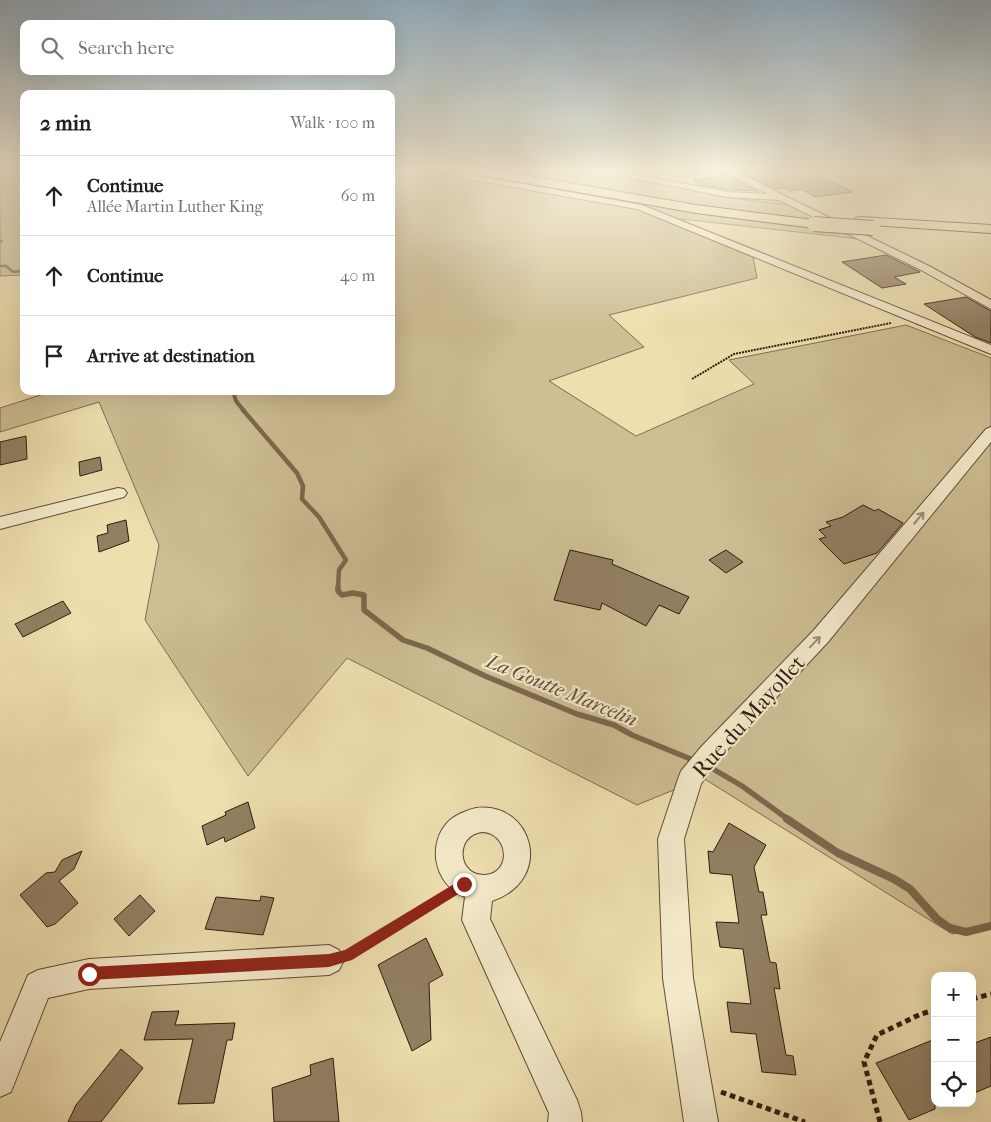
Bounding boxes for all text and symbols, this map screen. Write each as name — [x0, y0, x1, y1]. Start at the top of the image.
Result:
search box — [20, 20, 395, 75]
icon: search — [38, 34, 66, 62]
text: Search here — [78, 37, 174, 59]
text: 2 min — [40, 111, 91, 135]
text: Walk · 100 m — [290, 113, 375, 132]
text: Continue — [87, 175, 163, 197]
icon: ahead — [40, 182, 68, 210]
text: 60 m — [341, 186, 375, 205]
text: Allée Martin Luther King — [87, 197, 263, 216]
icon: ahead — [40, 262, 68, 290]
text: Continue — [87, 265, 163, 287]
text: 40 m — [340, 266, 375, 285]
icon: arrive — [40, 342, 68, 370]
text: Arrive at destination — [87, 345, 255, 367]
one-way arrow — [914, 512, 925, 525]
one-way arrow — [809, 636, 821, 648]
water label: La Goutte Marcelin — [481, 649, 641, 731]
street label: Rue du Mayollet — [687, 650, 811, 783]
route end — [453, 873, 476, 896]
route start — [78, 963, 101, 986]
map controls — [931, 972, 976, 1107]
button: + — [931, 972, 976, 1017]
button: − — [931, 1017, 976, 1062]
button: locate — [931, 1062, 976, 1107]

